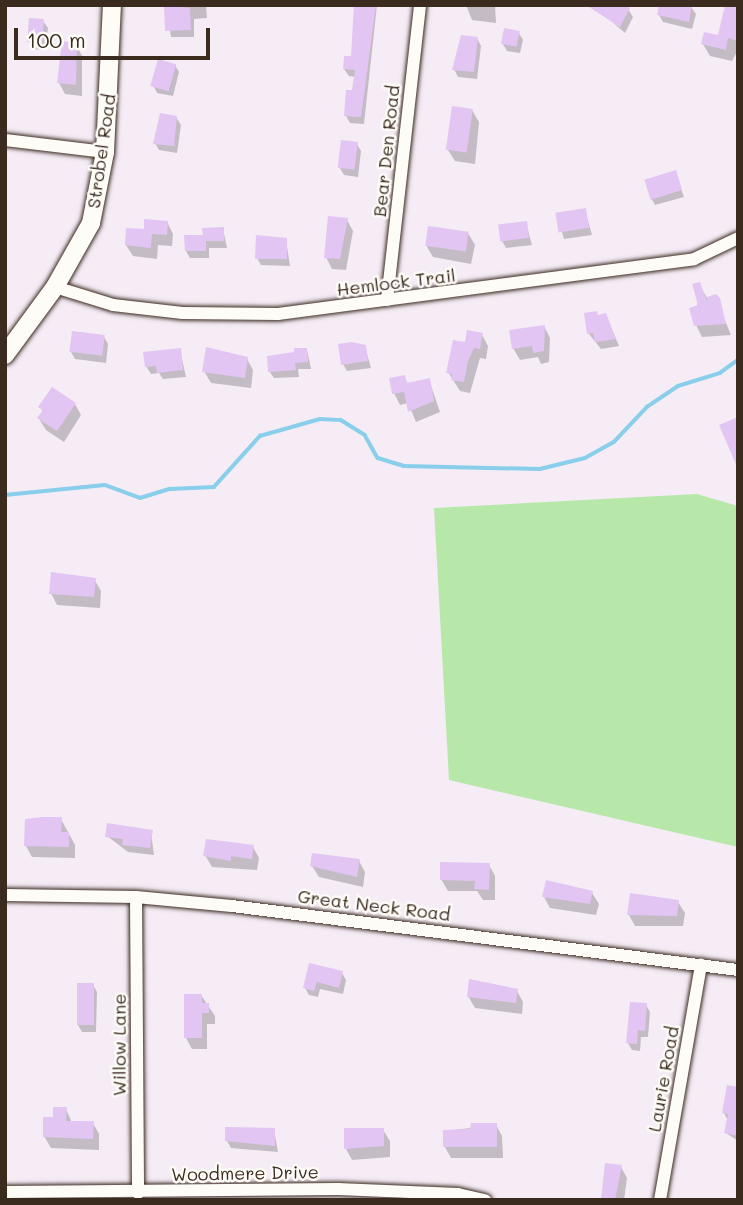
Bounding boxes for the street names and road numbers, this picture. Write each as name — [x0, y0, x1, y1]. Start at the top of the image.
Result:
street label: Bear Den Road — [368, 84, 404, 218]
street label: Strobel Road — [82, 92, 120, 210]
street label: Hemlock Trail — [335, 264, 457, 300]
street label: Great Neck Road — [296, 885, 452, 925]
street label: Willow Lane — [108, 994, 130, 1096]
street label: Laurie Road — [643, 1025, 683, 1133]
street label: Woodmere Drive — [171, 1161, 319, 1185]

